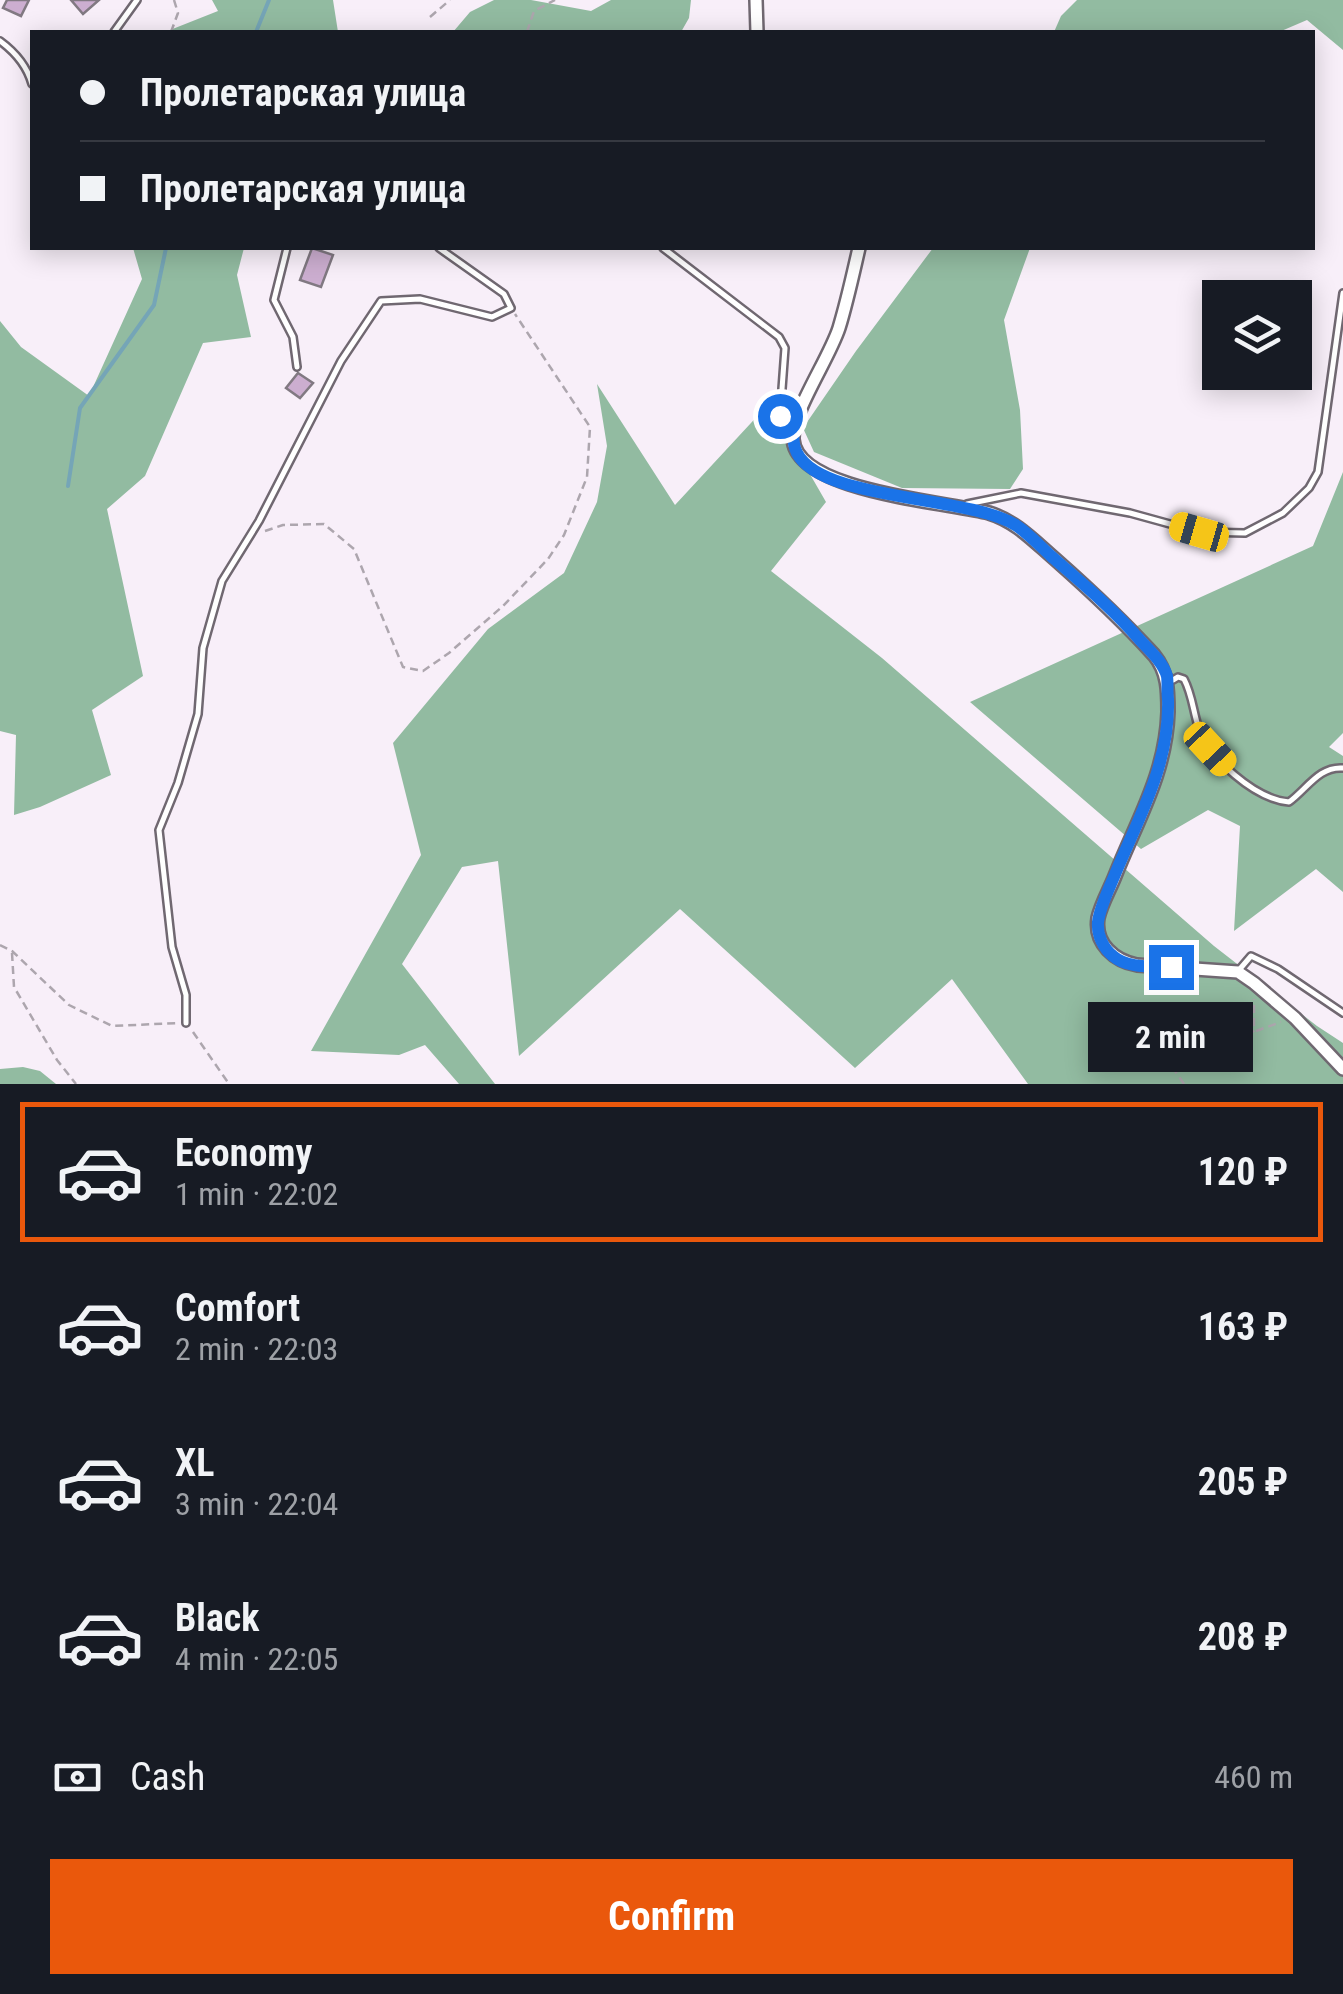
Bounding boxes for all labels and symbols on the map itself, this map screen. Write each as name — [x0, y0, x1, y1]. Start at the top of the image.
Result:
route start — [758, 394, 803, 439]
car — [1166, 509, 1232, 555]
car — [1179, 717, 1241, 781]
route end — [1149, 945, 1194, 990]
callout: 2 min — [1088, 1002, 1254, 1072]

